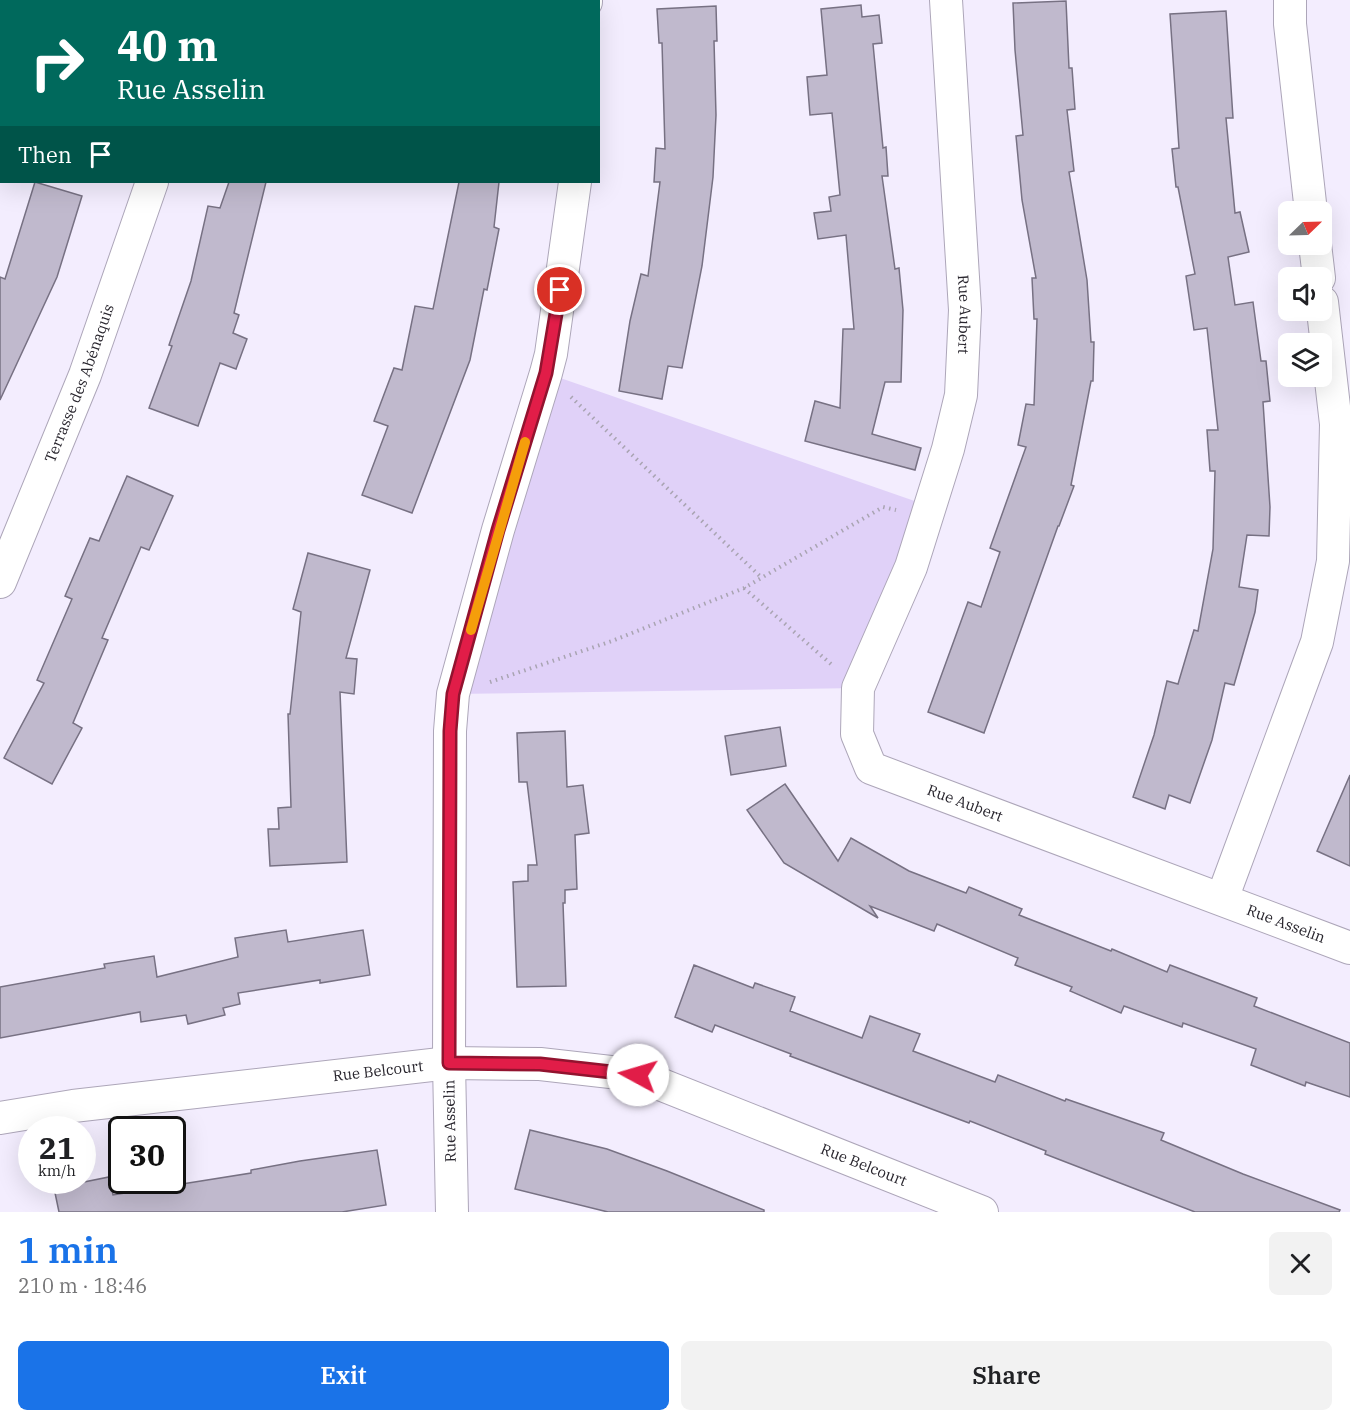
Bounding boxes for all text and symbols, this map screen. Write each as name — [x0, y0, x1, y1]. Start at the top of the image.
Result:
text: 40 m — [117, 18, 218, 73]
icon: right — [18, 24, 96, 102]
text: Rue Asselin — [117, 71, 266, 106]
icon: arrive — [84, 138, 117, 171]
text: Then — [18, 140, 72, 169]
north arrow — [1278, 201, 1332, 255]
map controls — [1278, 201, 1332, 387]
pin — [534, 264, 585, 315]
button: sound — [1278, 267, 1332, 321]
icon: arrive — [543, 273, 576, 306]
street label: Rue Aubert — [954, 274, 975, 355]
street label: Terrasse des Abénaquis — [40, 301, 118, 465]
button: layers — [1278, 333, 1332, 387]
street label: Rue Aubert — [924, 780, 1006, 826]
street label: Rue Asselin — [1244, 900, 1328, 947]
position arrow — [606, 1043, 670, 1107]
street label: Rue Belcourt — [332, 1056, 424, 1085]
street label: Rue Asselin — [439, 1079, 460, 1162]
speed limit sign: 30 — [108, 1116, 186, 1194]
text: 21 — [39, 1128, 75, 1167]
street label: Rue Belcourt — [818, 1139, 910, 1190]
text: km/h — [38, 1161, 76, 1180]
text: 1 min — [18, 1226, 118, 1273]
button: close — [1269, 1232, 1332, 1295]
text: 210 m · 18:46 — [18, 1272, 147, 1299]
button: Exit — [18, 1341, 669, 1410]
button: Share — [681, 1341, 1332, 1410]

